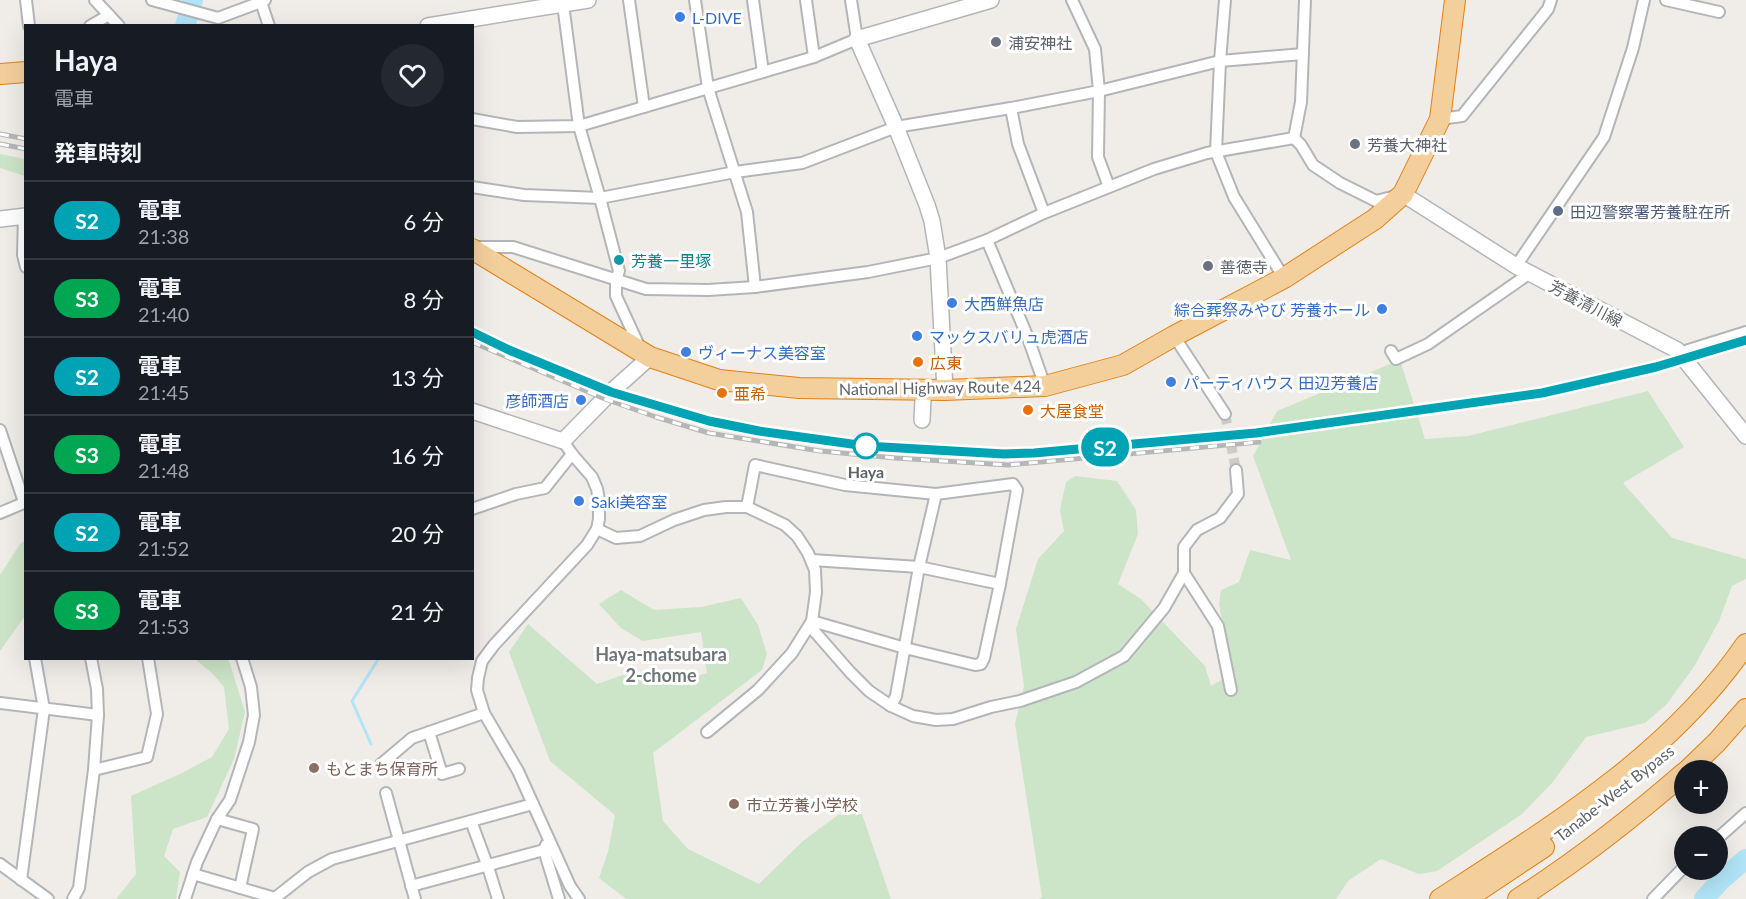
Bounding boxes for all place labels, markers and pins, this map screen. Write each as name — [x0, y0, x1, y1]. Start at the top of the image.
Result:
place label: L-DIVE — [692, 8, 742, 27]
marker: L-DIVE — [673, 10, 687, 24]
place label: 浦安神社 — [1008, 33, 1072, 52]
marker: 浦安神社 — [989, 35, 1003, 49]
place label: 芳養大神社 — [1367, 135, 1447, 154]
marker: 芳養大神社 — [1348, 137, 1362, 151]
place label: 田辺警察署芳養駐在所 — [1570, 202, 1730, 221]
marker: 田辺警察署芳養駐在所 — [1551, 204, 1565, 218]
place label: 芳養一里塚 — [631, 251, 711, 270]
marker: 芳養一里塚 — [612, 253, 626, 267]
place label: 善徳寺 — [1220, 257, 1268, 276]
marker: 善徳寺 — [1201, 259, 1215, 273]
place label: 大西鮮魚店 — [964, 294, 1044, 313]
marker: 大西鮮魚店 — [945, 296, 959, 310]
place label: 綜合葬祭みやび 芳養ホール — [1174, 300, 1370, 319]
marker: 綜合葬祭みやび 芳養ホール — [1375, 302, 1389, 316]
place label: マックスバリュ虎酒店 — [929, 327, 1089, 346]
marker: マックスバリュ虎酒店 — [910, 329, 924, 343]
place label: ヴィーナス美容室 — [698, 343, 826, 362]
marker: ヴィーナス美容室 — [679, 345, 693, 359]
place label: 広東 — [930, 353, 962, 372]
marker: 広東 — [911, 355, 925, 369]
place label: パーティハウス 田辺芳養店 — [1183, 373, 1378, 392]
marker: パーティハウス 田辺芳養店 — [1164, 375, 1178, 389]
place label: 亜希 — [734, 384, 766, 403]
marker: 亜希 — [715, 386, 729, 400]
place label: 彦師酒店 — [505, 391, 569, 410]
marker: 彦師酒店 — [574, 393, 588, 407]
place label: 大屋食堂 — [1040, 401, 1104, 420]
marker: 大屋食堂 — [1021, 403, 1035, 417]
marker: Haya — [853, 433, 879, 459]
place label: Haya — [848, 462, 884, 481]
place label: Saki美容室 — [591, 492, 668, 511]
marker: Saki美容室 — [572, 494, 586, 508]
place label: もとまち保育所 — [326, 759, 438, 778]
marker: もとまち保育所 — [307, 761, 321, 775]
place label: 市立芳養小学校 — [746, 795, 858, 814]
marker: 市立芳養小学校 — [727, 797, 741, 811]

